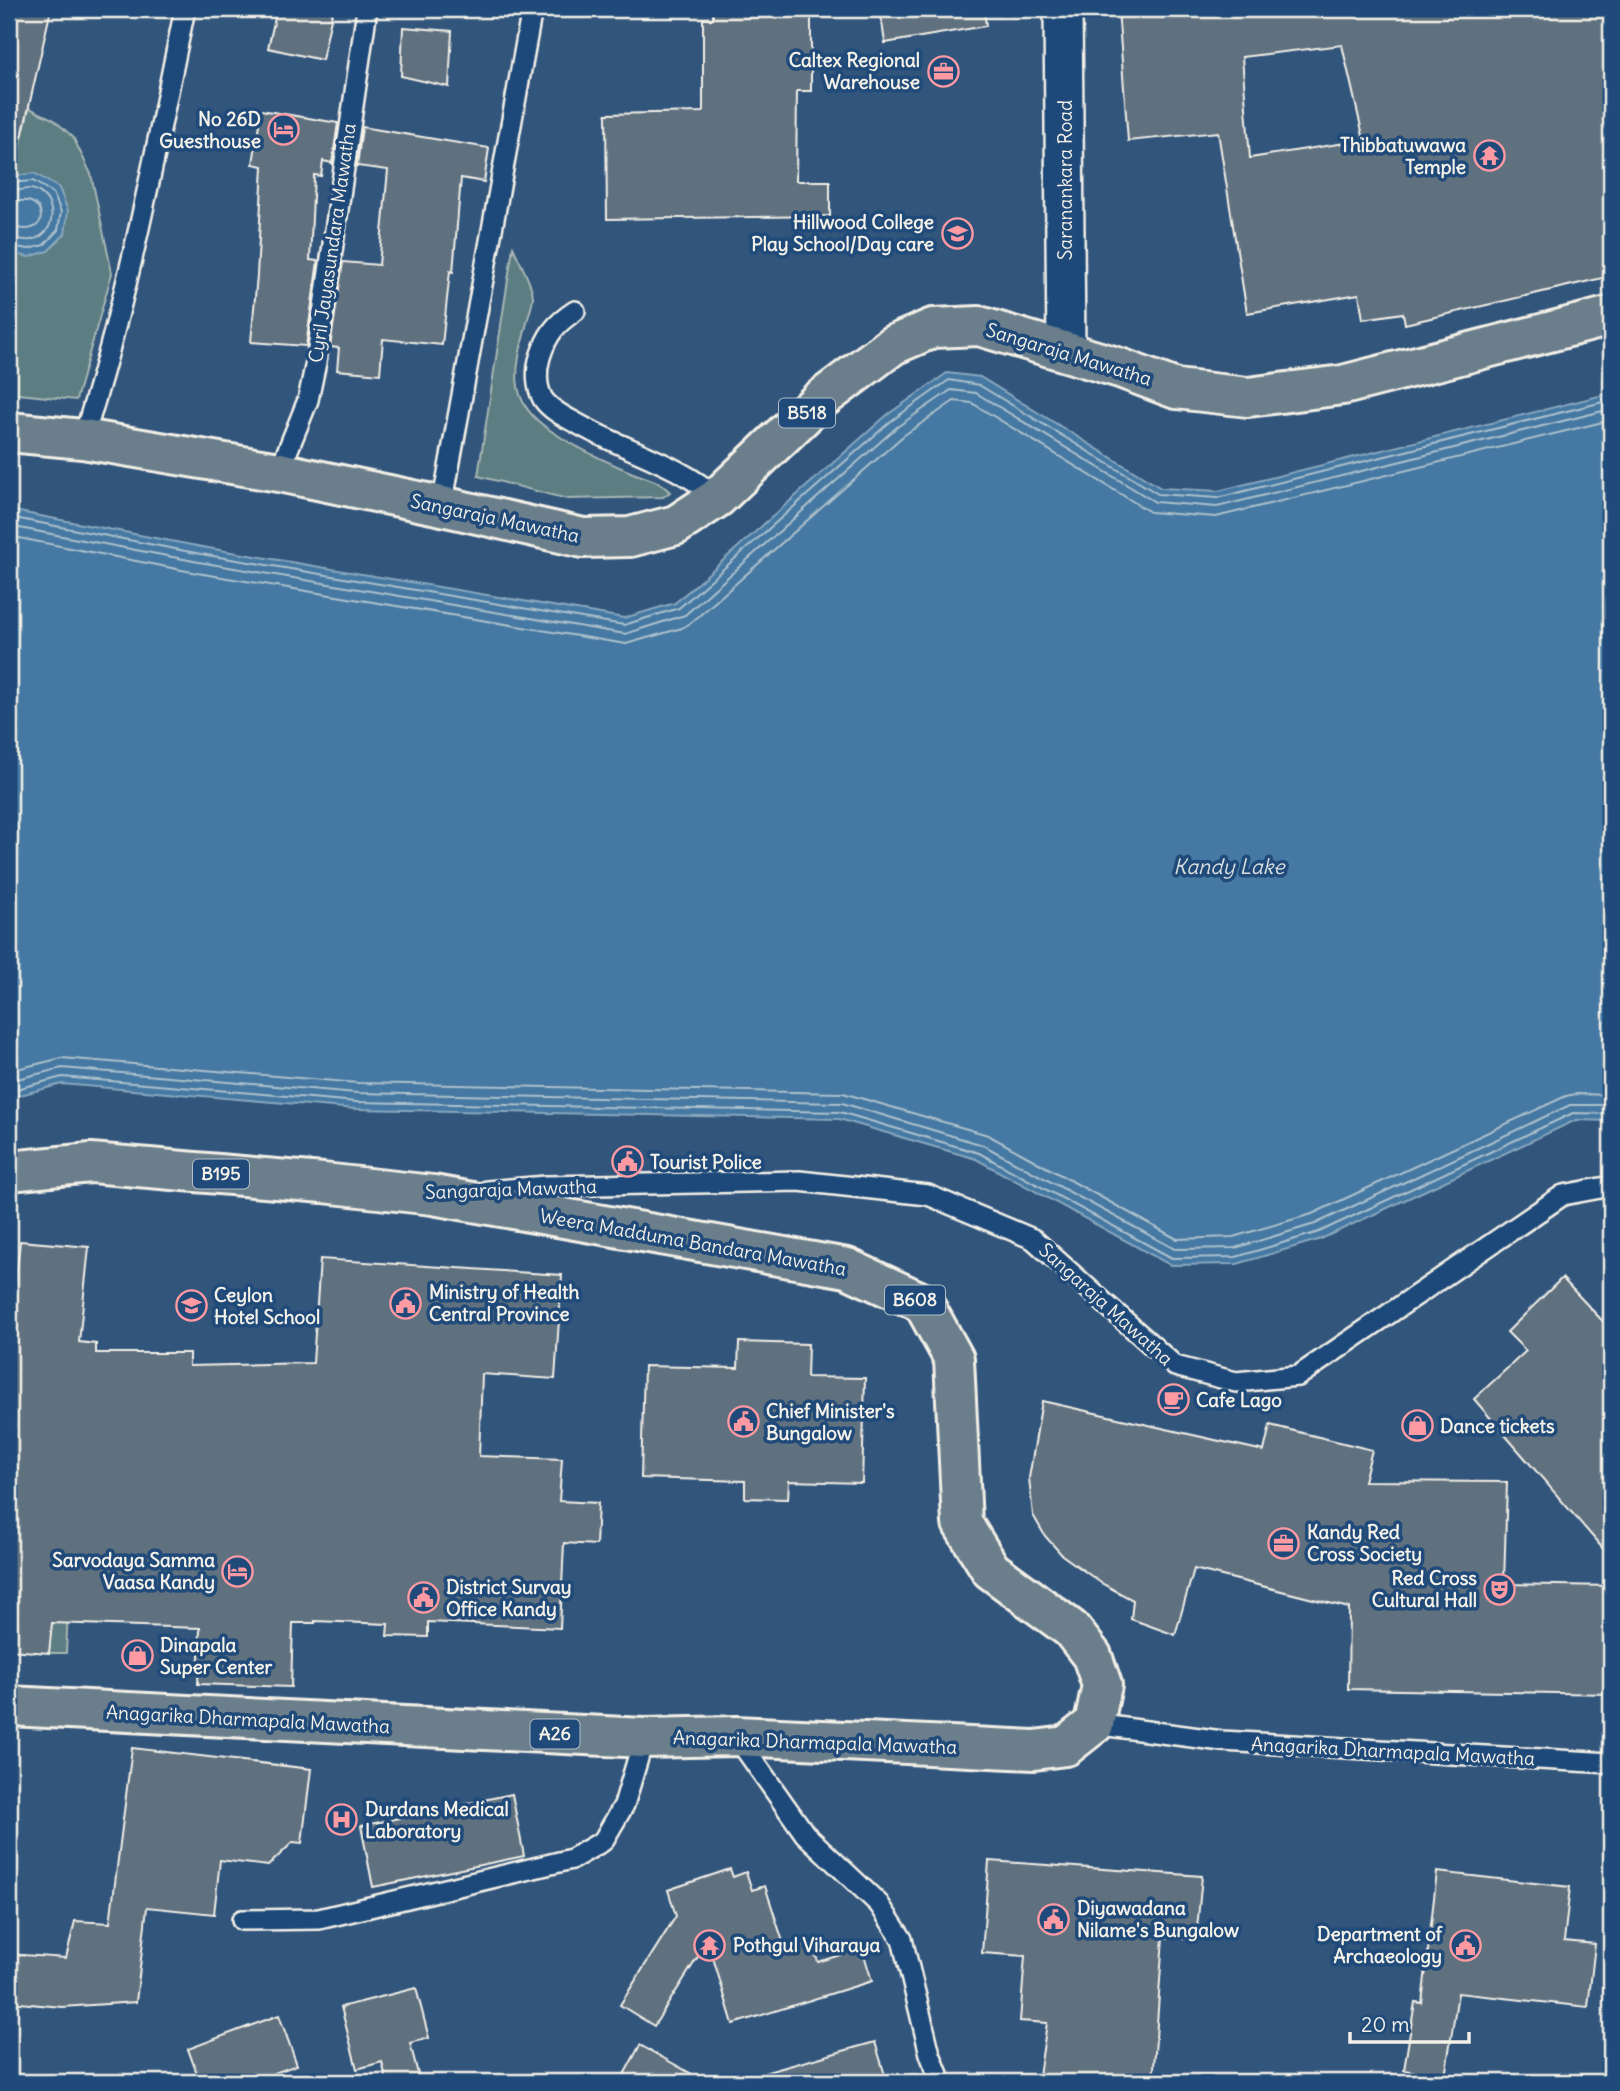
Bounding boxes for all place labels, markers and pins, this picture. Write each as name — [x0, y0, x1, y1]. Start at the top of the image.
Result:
place label: Caltex Regional Warehouse — [789, 48, 920, 94]
office icon: Caltex Regional Warehouse — [926, 54, 960, 88]
place label: No 26D Guesthouse — [159, 107, 261, 153]
hotel icon: No 26D Guesthouse — [267, 113, 301, 147]
place label: Thibbatuwawa Temple — [1340, 133, 1466, 179]
temple icon: Thibbatuwawa Temple — [1472, 139, 1506, 173]
place label: Hillwood College Play School/Day care — [751, 210, 934, 256]
school or university icon: Hillwood College Play School/Day care — [940, 216, 974, 250]
public building icon: Tourist Police — [610, 1145, 644, 1179]
place label: Tourist Police — [650, 1150, 762, 1174]
place label: Ministry of Health Central Province — [429, 1280, 580, 1326]
place label: Ceylon Hotel School — [214, 1283, 320, 1329]
public building icon: Ministry of Health Central Province — [389, 1286, 423, 1320]
school or university icon: Ceylon Hotel School — [174, 1289, 208, 1323]
cafe icon: Cafe Lago — [1156, 1383, 1190, 1417]
place label: Cafe Lago — [1196, 1388, 1282, 1412]
place label: Chief Minister's Bungalow — [766, 1399, 895, 1445]
public building icon: Chief Minister's Bungalow — [726, 1405, 760, 1439]
shop icon: Dance tickets — [1400, 1409, 1434, 1443]
place label: Dance tickets — [1440, 1414, 1555, 1438]
place label: Kandy Red Cross Society — [1307, 1520, 1422, 1566]
office icon: Kandy Red Cross Society — [1267, 1526, 1301, 1560]
place label: Sarvodaya Samma Vaasa Kandy — [52, 1548, 215, 1594]
hotel icon: Sarvodaya Samma Vaasa Kandy — [221, 1554, 255, 1588]
place label: Red Cross Cultural Hall — [1372, 1566, 1477, 1612]
theatre icon: Red Cross Cultural Hall — [1483, 1572, 1517, 1606]
place label: District Survay Office Kandy — [446, 1575, 571, 1621]
public building icon: District Survay Office Kandy — [406, 1581, 440, 1615]
place label: Dinapala Super Center — [160, 1633, 273, 1679]
shop icon: Dinapala Super Center — [120, 1639, 154, 1673]
place label: Durdans Medical Laboratory — [365, 1797, 509, 1843]
hospital icon: Durdans Medical Laboratory — [325, 1803, 359, 1837]
place label: Diyawadana Nilame's Bungalow — [1077, 1896, 1239, 1942]
public building icon: Diyawadana Nilame's Bungalow — [1037, 1902, 1071, 1936]
place label: Department of Archaeology — [1317, 1922, 1443, 1968]
temple icon: Pothgul Viharaya — [693, 1928, 727, 1962]
public building icon: Department of Archaeology — [1448, 1928, 1482, 1962]
place label: Pothgul Viharaya — [733, 1933, 880, 1957]

